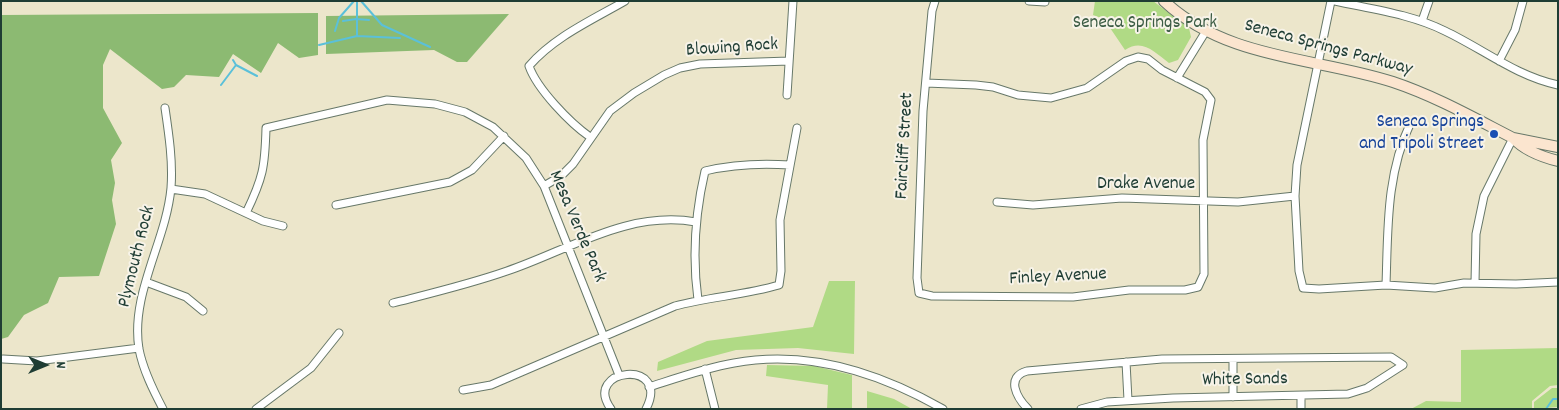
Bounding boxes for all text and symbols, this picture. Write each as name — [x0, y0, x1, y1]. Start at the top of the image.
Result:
park label: Seneca Springs Park — [1073, 13, 1217, 35]
street label: Seneca Springs Parkway — [1241, 16, 1415, 82]
street label: Blowing Rock — [685, 34, 779, 64]
street label: Faircliff Street — [892, 92, 920, 200]
place label: Seneca Springs and Tripoli Street — [1359, 112, 1484, 156]
marker: Seneca Springs and Tripoli Street — [1488, 128, 1500, 140]
street label: Mesa Verde Park — [542, 168, 610, 286]
street label: Drake Avenue — [1097, 174, 1195, 196]
street label: Plymouth Rock — [114, 204, 162, 310]
street label: Finley Avenue — [1009, 264, 1107, 292]
north arrow — [20, 340, 70, 390]
text: N — [50, 362, 70, 368]
street label: White Sands — [1202, 369, 1288, 393]

